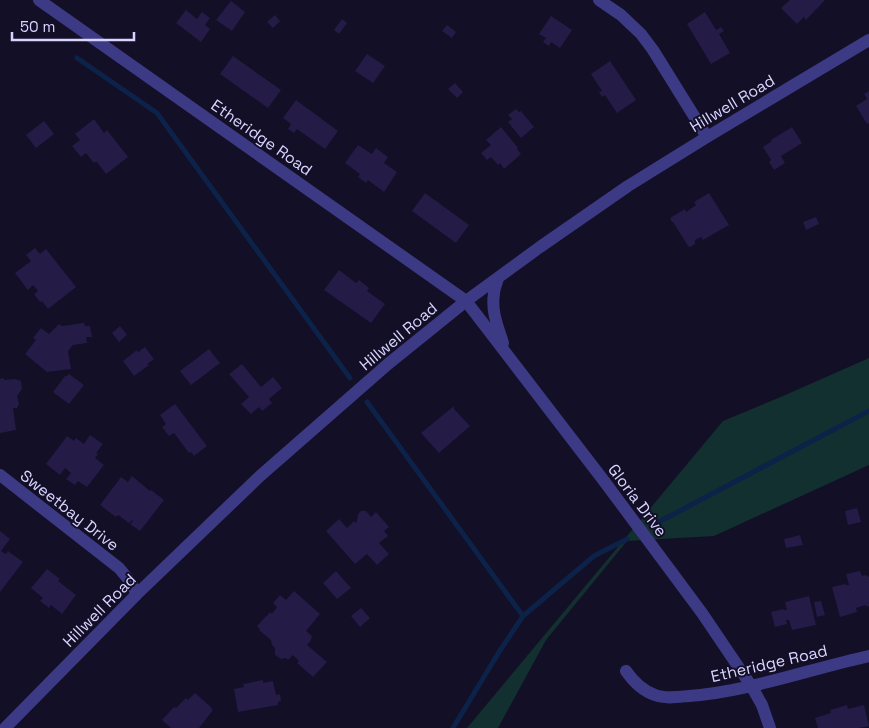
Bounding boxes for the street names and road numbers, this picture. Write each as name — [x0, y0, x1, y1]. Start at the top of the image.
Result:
street label: Hillwell Road — [686, 70, 779, 137]
street label: Etheridge Road — [207, 95, 316, 180]
street label: Hillwell Road — [355, 298, 442, 375]
street label: Gloria Drive — [603, 460, 672, 541]
street label: Sweetbay Drive — [16, 465, 123, 556]
street label: Hillwell Road — [58, 569, 141, 652]
street label: Etheridge Road — [709, 640, 829, 687]

